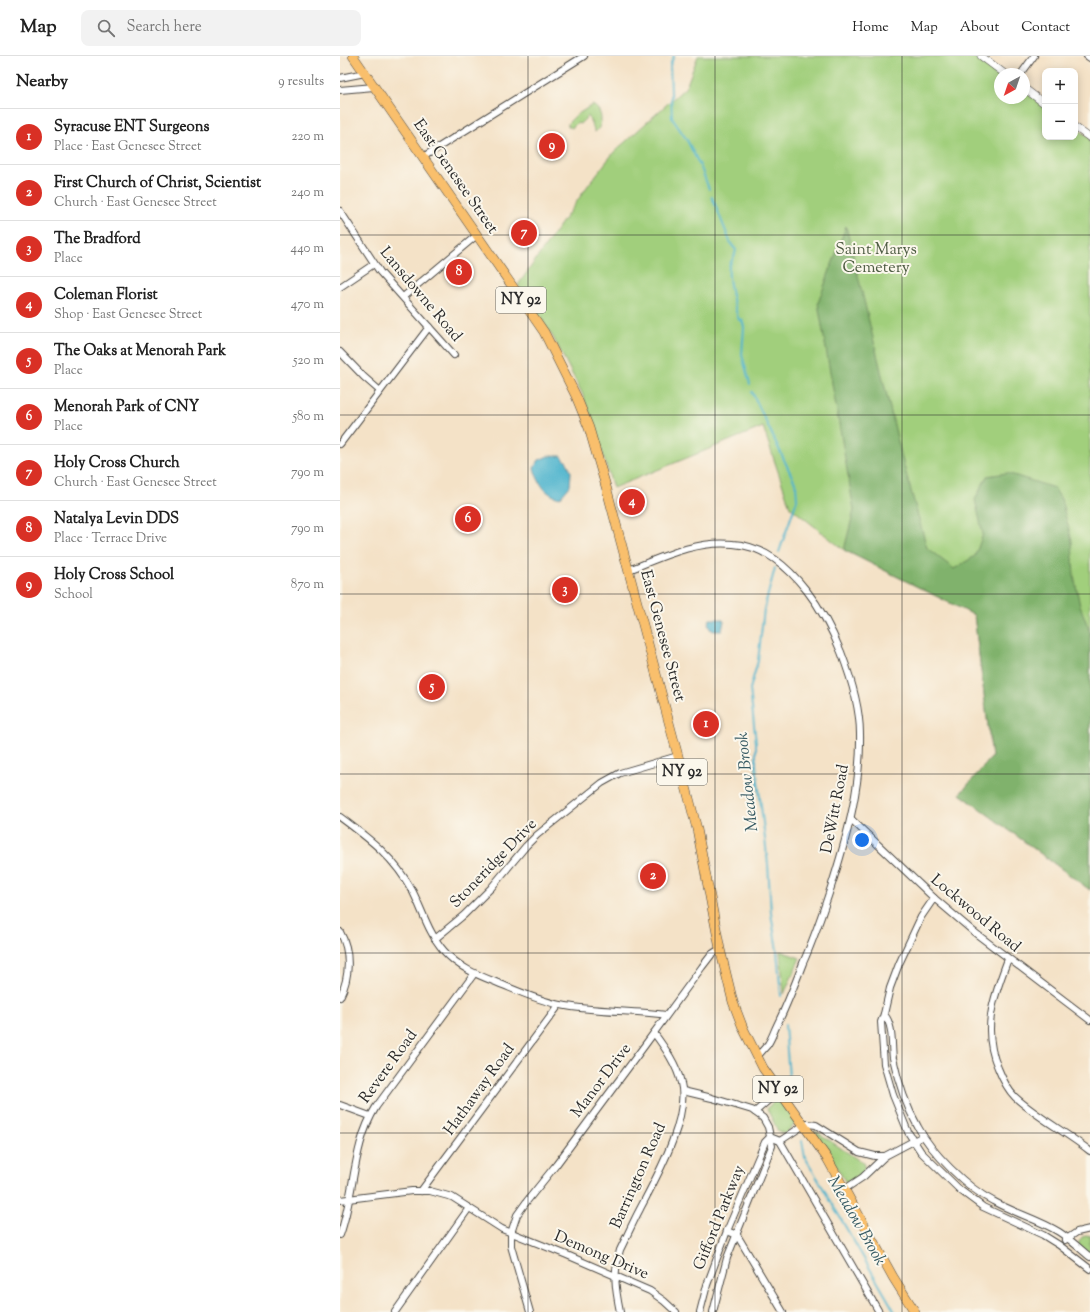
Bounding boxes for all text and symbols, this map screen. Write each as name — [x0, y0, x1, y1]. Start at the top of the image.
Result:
search box — [81, 10, 361, 46]
text: Map — [20, 14, 57, 41]
icon: search — [95, 17, 117, 39]
text: Search here — [127, 17, 202, 38]
text: Home — [852, 18, 889, 38]
text: Map — [911, 18, 938, 38]
text: About — [960, 18, 999, 38]
text: Contact — [1021, 18, 1070, 38]
north arrow — [994, 68, 1030, 104]
map controls — [1042, 68, 1078, 140]
button: + — [1042, 68, 1078, 104]
text: Nearby — [16, 70, 68, 94]
text: 9 results — [278, 73, 324, 91]
button: − — [1042, 104, 1078, 140]
street label: East Genesee Street — [407, 115, 504, 239]
text: Syracuse ENT Surgeons — [54, 117, 209, 138]
text: 1 — [27, 128, 31, 146]
text: 220 m — [291, 128, 324, 146]
pin: 9 — [539, 131, 565, 161]
text: Place · East Genesee Street — [54, 138, 202, 156]
text: First Church of Christ, Scientist — [54, 173, 261, 194]
text: 2 — [26, 184, 32, 202]
text: 240 m — [291, 184, 324, 202]
text: Church · East Genesee Street — [54, 194, 217, 212]
pin: 7 — [511, 218, 537, 248]
text: The Bradford — [54, 229, 141, 250]
park label: Saint Marys Cemetery — [835, 239, 917, 280]
text: 3 — [26, 240, 32, 258]
text: 440 m — [291, 240, 324, 258]
street label: Lansdowne Road — [373, 242, 467, 348]
text: Place — [54, 250, 83, 268]
pin: 8 — [446, 257, 472, 287]
text: Coleman Florist — [54, 285, 158, 306]
road number: NY 92 — [496, 287, 546, 313]
text: 4 — [26, 296, 32, 314]
text: 470 m — [291, 296, 324, 314]
text: Shop · East Genesee Street — [54, 306, 202, 324]
text: The Oaks at Menorah Park — [54, 341, 226, 362]
text: 5 — [27, 352, 31, 370]
text: 520 m — [293, 352, 324, 370]
text: Place — [54, 362, 83, 380]
text: Menorah Park of CNY — [54, 397, 199, 418]
text: 6 — [26, 408, 32, 426]
text: 580 m — [293, 408, 324, 426]
text: Place — [54, 418, 83, 436]
text: Holy Cross Church — [54, 453, 180, 474]
text: 7 — [26, 464, 32, 482]
text: 790 m — [291, 464, 324, 482]
text: Church · East Genesee Street — [54, 474, 217, 492]
pin: 4 — [619, 487, 645, 517]
pin: 6 — [455, 504, 481, 534]
text: Natalya Levin DDS — [54, 509, 179, 530]
text: 8 — [26, 520, 32, 538]
text: 790 m — [291, 520, 324, 538]
text: Place · Terrace Drive — [54, 530, 167, 548]
text: Holy Cross School — [54, 565, 174, 586]
street label: East Genesee Street — [633, 568, 691, 705]
pin: 3 — [552, 575, 578, 605]
text: 9 — [26, 576, 32, 594]
text: 870 m — [291, 576, 324, 594]
text: School — [54, 586, 93, 604]
pin: 5 — [419, 672, 445, 702]
pin: 1 — [693, 709, 719, 739]
water label: Meadow Brook — [731, 731, 765, 833]
road number: NY 92 — [657, 759, 707, 785]
street label: DeWitt Road — [816, 762, 856, 856]
street label: Stoneridge Drive — [445, 814, 543, 914]
your location — [852, 830, 872, 850]
pin: 2 — [640, 861, 666, 891]
street label: Lockwood Road — [925, 869, 1025, 959]
street label: Revere Road — [354, 1025, 424, 1109]
street label: Hathaway Road — [439, 1039, 521, 1141]
street label: Manor Drive — [566, 1039, 638, 1123]
road number: NY 92 — [753, 1076, 803, 1102]
street label: Barrington Road — [605, 1119, 673, 1233]
street label: Gifford Parkway — [688, 1162, 752, 1274]
water label: Meadow Brook — [821, 1172, 892, 1271]
street label: Demong Drive — [550, 1226, 652, 1286]

